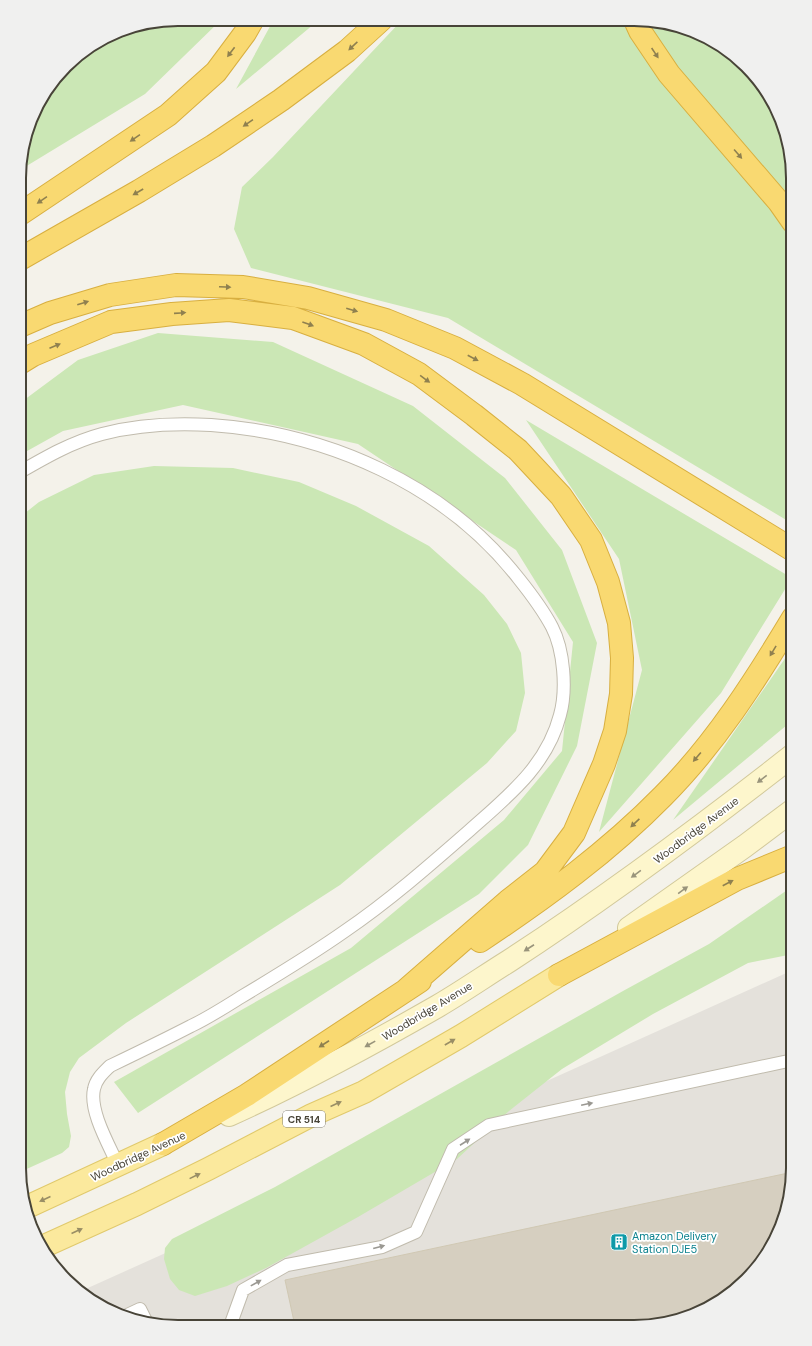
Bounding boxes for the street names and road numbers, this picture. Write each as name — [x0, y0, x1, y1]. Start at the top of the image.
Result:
street label: Woodbridge Avenue — [651, 793, 741, 867]
street label: Woodbridge Avenue — [379, 978, 475, 1044]
road number: CR 514 — [283, 1111, 325, 1127]
street label: Woodbridge Avenue — [88, 1128, 188, 1184]

